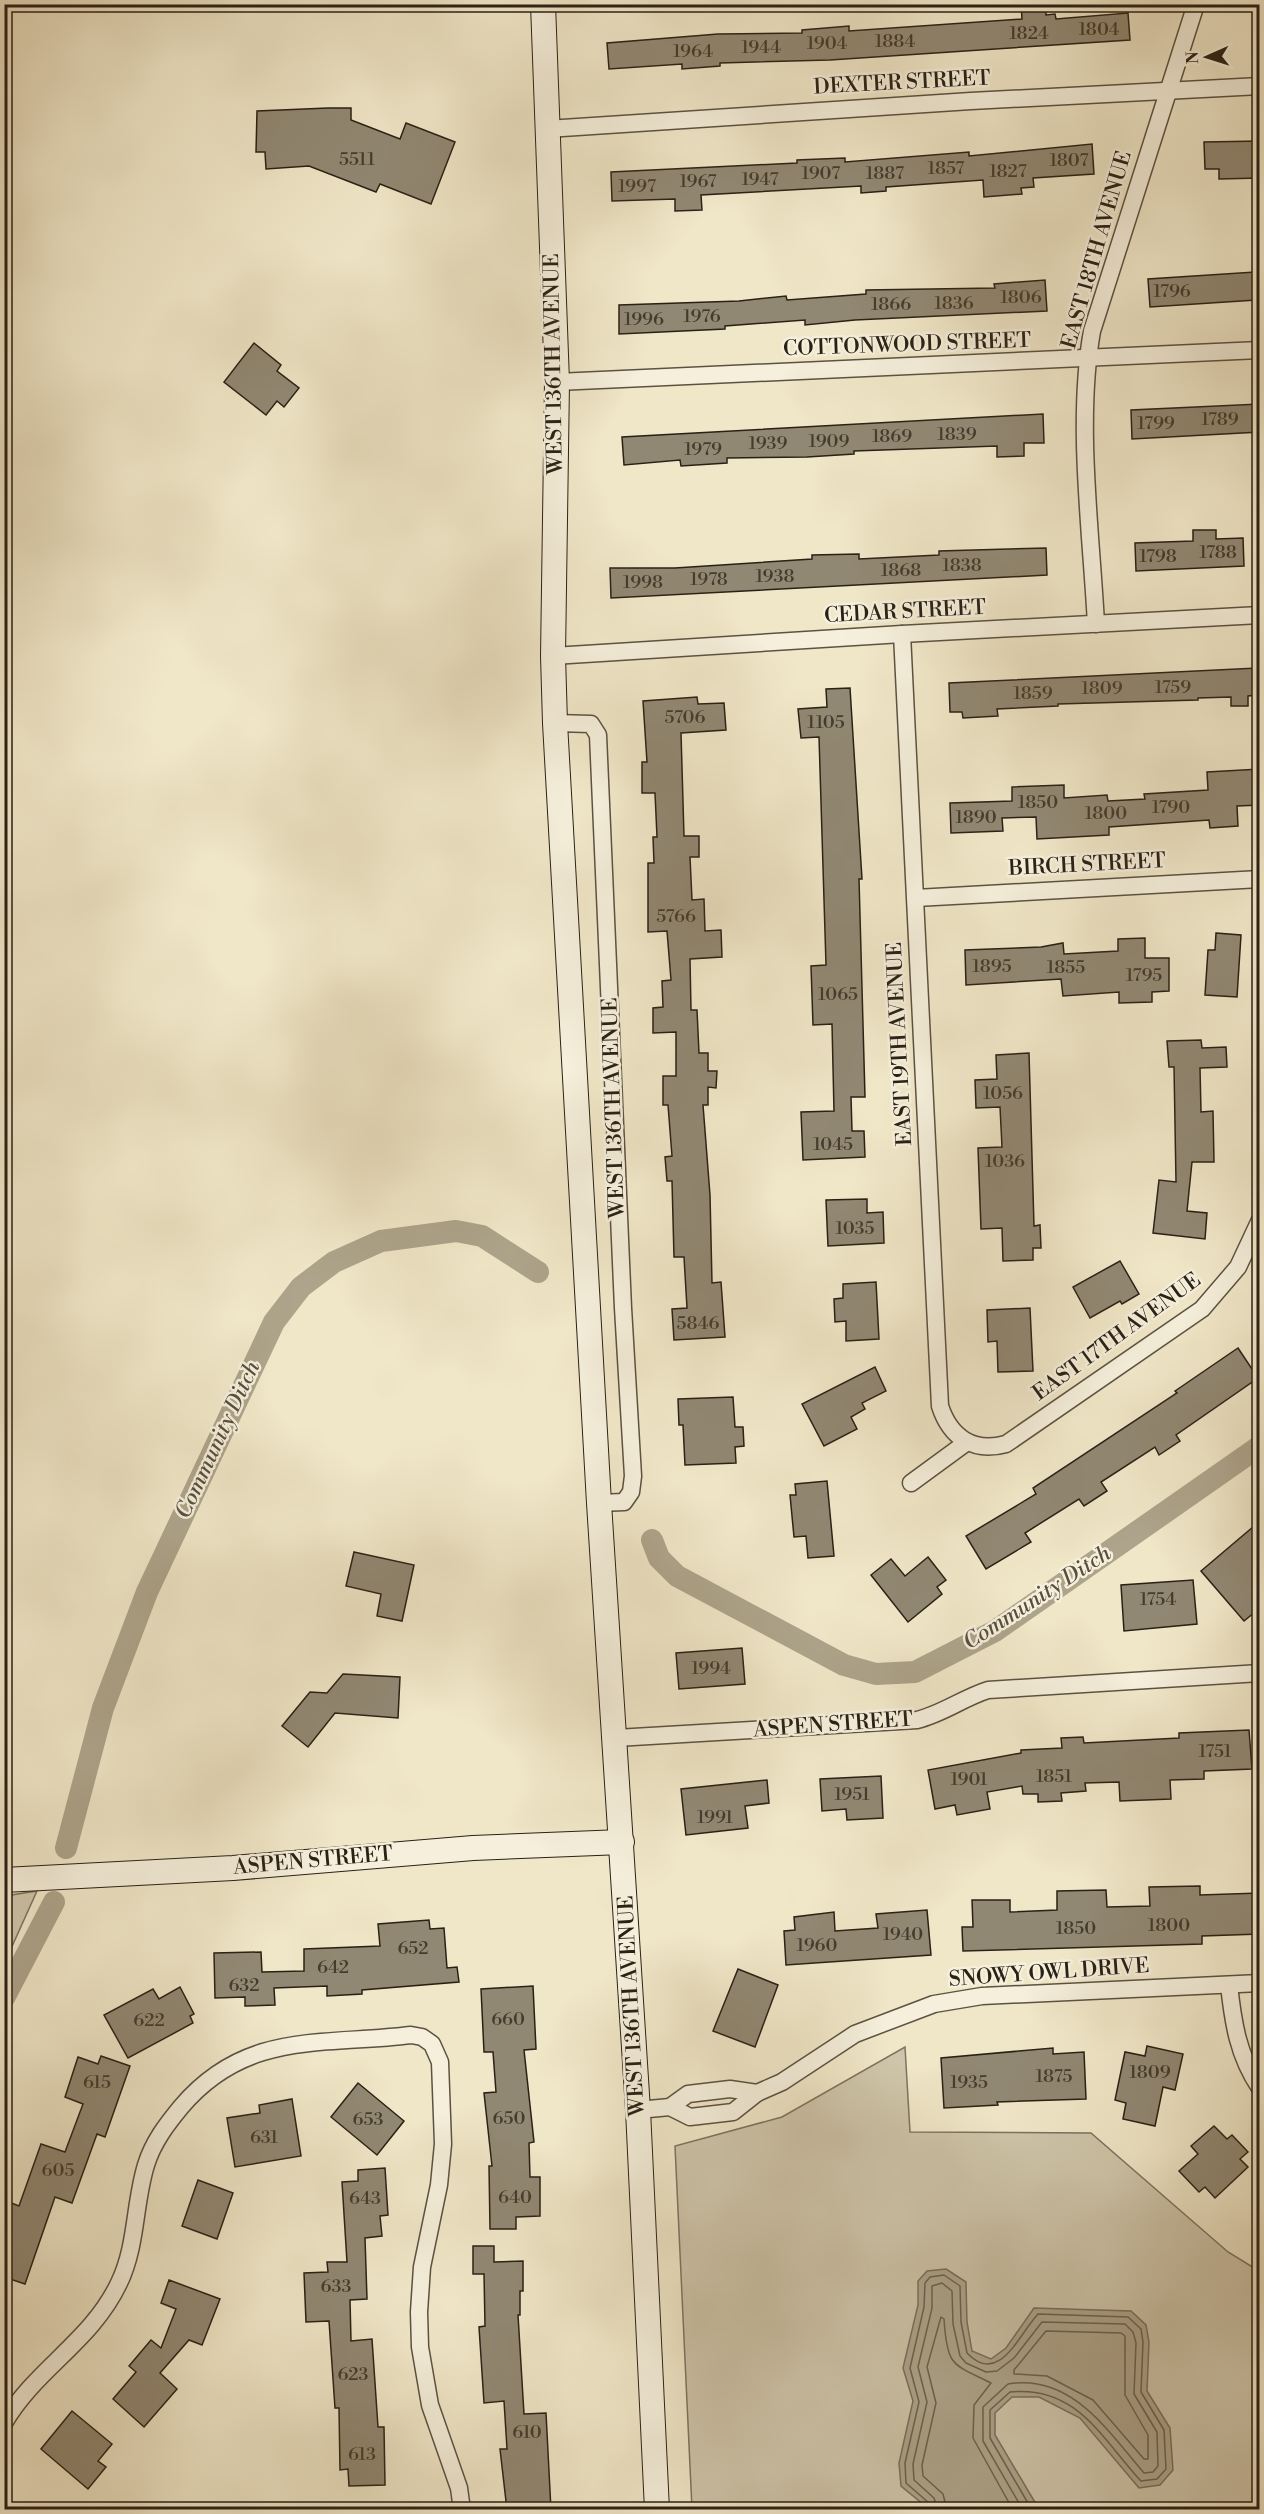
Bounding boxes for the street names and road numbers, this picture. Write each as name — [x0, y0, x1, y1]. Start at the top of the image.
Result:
street label: DEXTER STREET — [813, 65, 991, 101]
street label: EAST 18TH AVENUE — [1056, 148, 1138, 352]
street label: WEST 136TH AVENUE — [539, 253, 569, 476]
street label: COTTONWOOD STREET — [782, 328, 1032, 362]
street label: CEDAR STREET — [823, 595, 987, 629]
street label: BIRCH STREET — [1007, 848, 1167, 882]
street label: EAST 19TH AVENUE — [882, 941, 918, 1147]
street label: WEST 136TH AVENUE — [597, 997, 631, 1220]
street label: EAST 17TH AVENUE — [1028, 1267, 1206, 1407]
street label: ASPEN STREET — [751, 1706, 914, 1744]
street label: ASPEN STREET — [231, 1841, 394, 1881]
street label: WEST 136TH AVENUE — [613, 1895, 651, 2118]
street label: SNOWY OWL DRIVE — [948, 1953, 1150, 1993]

